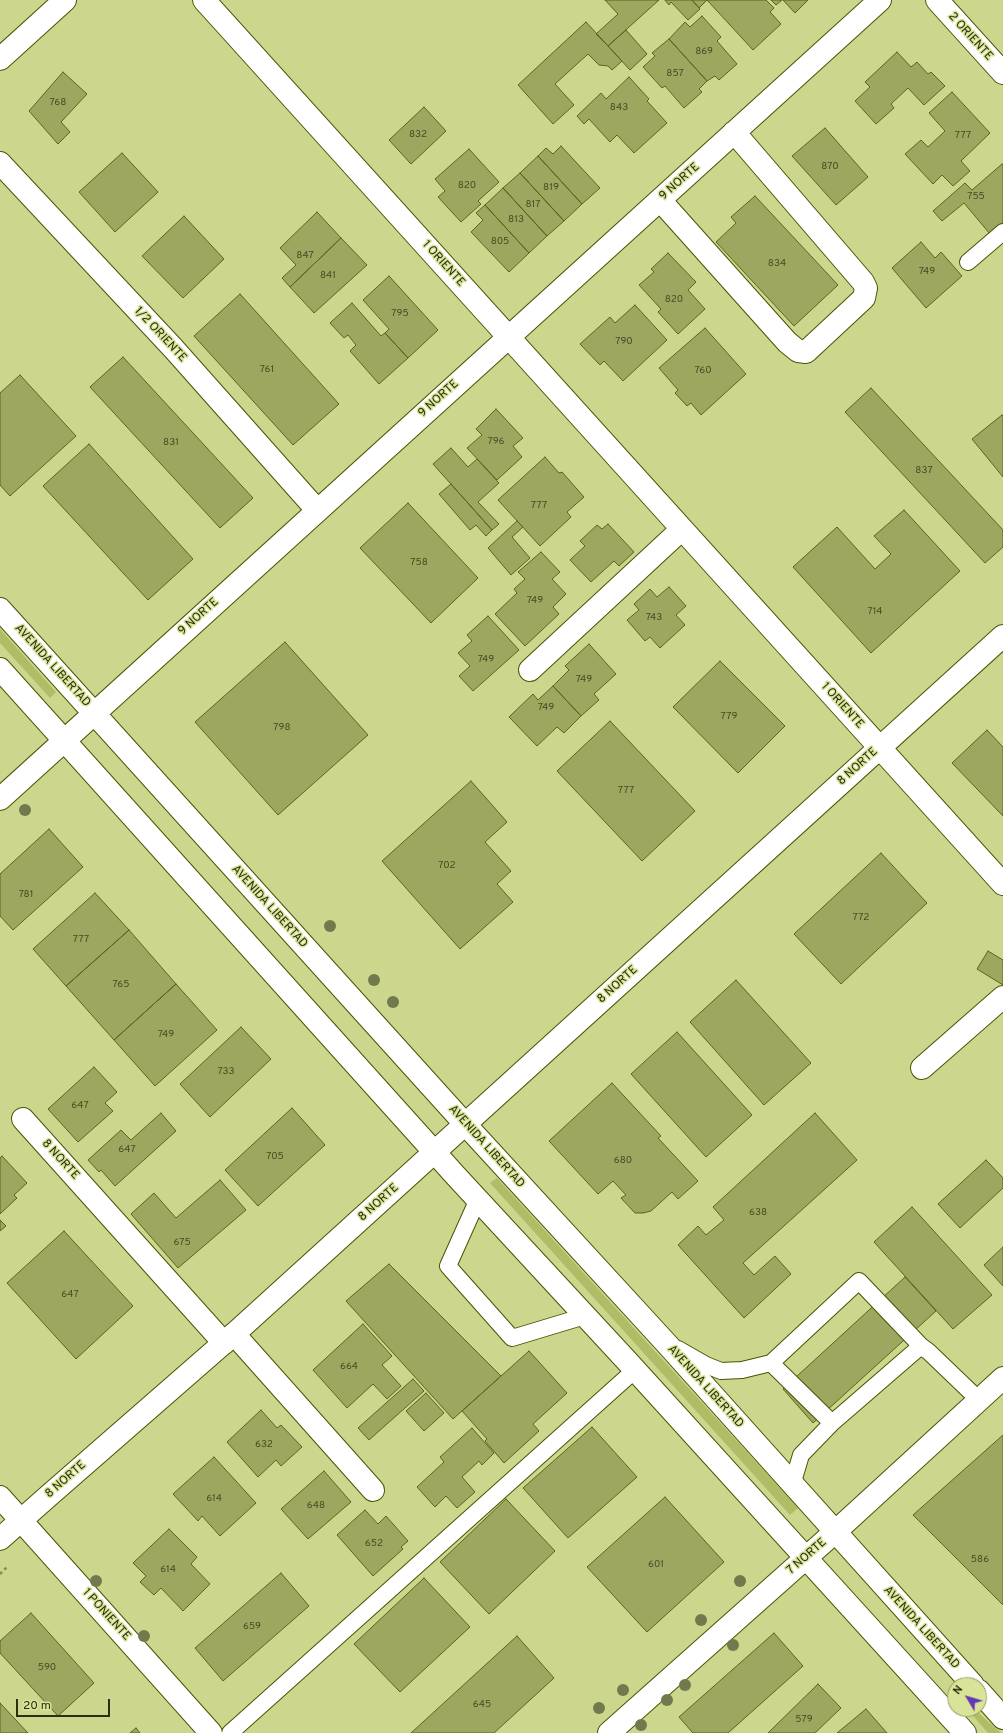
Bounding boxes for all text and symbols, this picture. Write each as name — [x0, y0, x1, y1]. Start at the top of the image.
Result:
street label: 2 ORIENTE — [945, 10, 995, 64]
house number: 869 — [695, 46, 713, 58]
house number: 857 — [666, 68, 684, 80]
house number: 768 — [50, 97, 66, 109]
house number: 843 — [610, 102, 628, 114]
house number: 832 — [409, 129, 427, 141]
house number: 777 — [955, 130, 971, 142]
street label: 9 NORTE — [657, 160, 703, 204]
house number: 870 — [821, 161, 839, 173]
house number: 820 — [458, 180, 476, 192]
house number: 819 — [543, 182, 559, 194]
house number: 755 — [967, 191, 985, 203]
house number: 817 — [526, 199, 540, 211]
house number: 813 — [508, 214, 524, 226]
house number: 805 — [491, 236, 509, 248]
street label: 1 ORIENTE — [419, 238, 467, 290]
house number: 847 — [296, 250, 314, 262]
house number: 834 — [768, 258, 786, 270]
house number: 749 — [919, 266, 935, 278]
house number: 841 — [320, 270, 336, 282]
house number: 820 — [665, 294, 683, 306]
street label: 1/2 ORIENTE — [131, 304, 189, 366]
house number: 795 — [391, 308, 409, 320]
house number: 790 — [615, 336, 633, 348]
house number: 761 — [260, 364, 274, 376]
house number: 760 — [694, 365, 712, 377]
street label: 9 NORTE — [416, 377, 462, 421]
house number: 796 — [487, 436, 505, 448]
house number: 831 — [163, 437, 179, 449]
house number: 837 — [915, 465, 933, 477]
house number: 777 — [531, 500, 547, 512]
house number: 758 — [410, 557, 428, 569]
street label: 9 NORTE — [176, 595, 222, 639]
house number: 749 — [527, 595, 543, 607]
house number: 714 — [867, 606, 883, 618]
house number: 743 — [646, 612, 662, 624]
street label: AVENIDA LIBERTAD — [11, 622, 93, 710]
house number: 749 — [478, 654, 494, 666]
house number: 749 — [576, 674, 592, 686]
street label: 1 ORIENTE — [818, 680, 866, 732]
house number: 749 — [538, 702, 554, 714]
house number: 779 — [721, 711, 737, 723]
house number: 798 — [273, 722, 291, 734]
street label: 8 NORTE — [835, 745, 881, 789]
house number: 777 — [618, 785, 634, 797]
house number: 702 — [438, 860, 456, 872]
street label: AVENIDA LIBERTAD — [228, 863, 310, 951]
house number: 781 — [19, 889, 33, 901]
house number: 772 — [853, 912, 869, 924]
house number: 777 — [73, 934, 89, 946]
street label: 8 NORTE — [595, 963, 641, 1007]
house number: 765 — [113, 979, 129, 991]
house number: 749 — [158, 1029, 174, 1041]
house number: 733 — [217, 1066, 235, 1078]
house number: 647 — [71, 1100, 89, 1112]
street label: AVENIDA LIBERTAD — [445, 1103, 527, 1191]
street label: 8 NORTE — [38, 1137, 82, 1183]
house number: 647 — [118, 1144, 136, 1156]
house number: 705 — [266, 1151, 284, 1163]
house number: 680 — [614, 1155, 632, 1167]
street label: 8 NORTE — [356, 1181, 402, 1225]
house number: 638 — [749, 1207, 767, 1219]
house number: 675 — [173, 1237, 191, 1249]
house number: 647 — [61, 1289, 79, 1301]
street label: AVENIDA LIBERTAD — [664, 1343, 746, 1431]
house number: 664 — [340, 1361, 358, 1373]
house number: 632 — [255, 1439, 273, 1451]
street label: 8 NORTE — [43, 1458, 89, 1502]
house number: 614 — [206, 1493, 222, 1505]
house number: 648 — [307, 1500, 325, 1512]
street label: 7 NORTE — [784, 1536, 830, 1578]
house number: 652 — [365, 1538, 383, 1550]
house number: 586 — [971, 1554, 989, 1566]
house number: 601 — [648, 1559, 664, 1571]
house number: 614 — [160, 1564, 176, 1576]
street label: AVENIDA LIBERTAD — [880, 1584, 962, 1672]
street label: 1 PONIENTE — [79, 1586, 133, 1644]
house number: 659 — [243, 1621, 261, 1633]
house number: 590 — [38, 1662, 56, 1674]
north arrow — [947, 1677, 987, 1717]
text: N — [950, 1683, 966, 1698]
scale bar — [18, 1691, 112, 1717]
text: 20 m — [23, 1698, 51, 1714]
house number: 645 — [473, 1699, 491, 1711]
house number: 579 — [795, 1714, 813, 1726]

